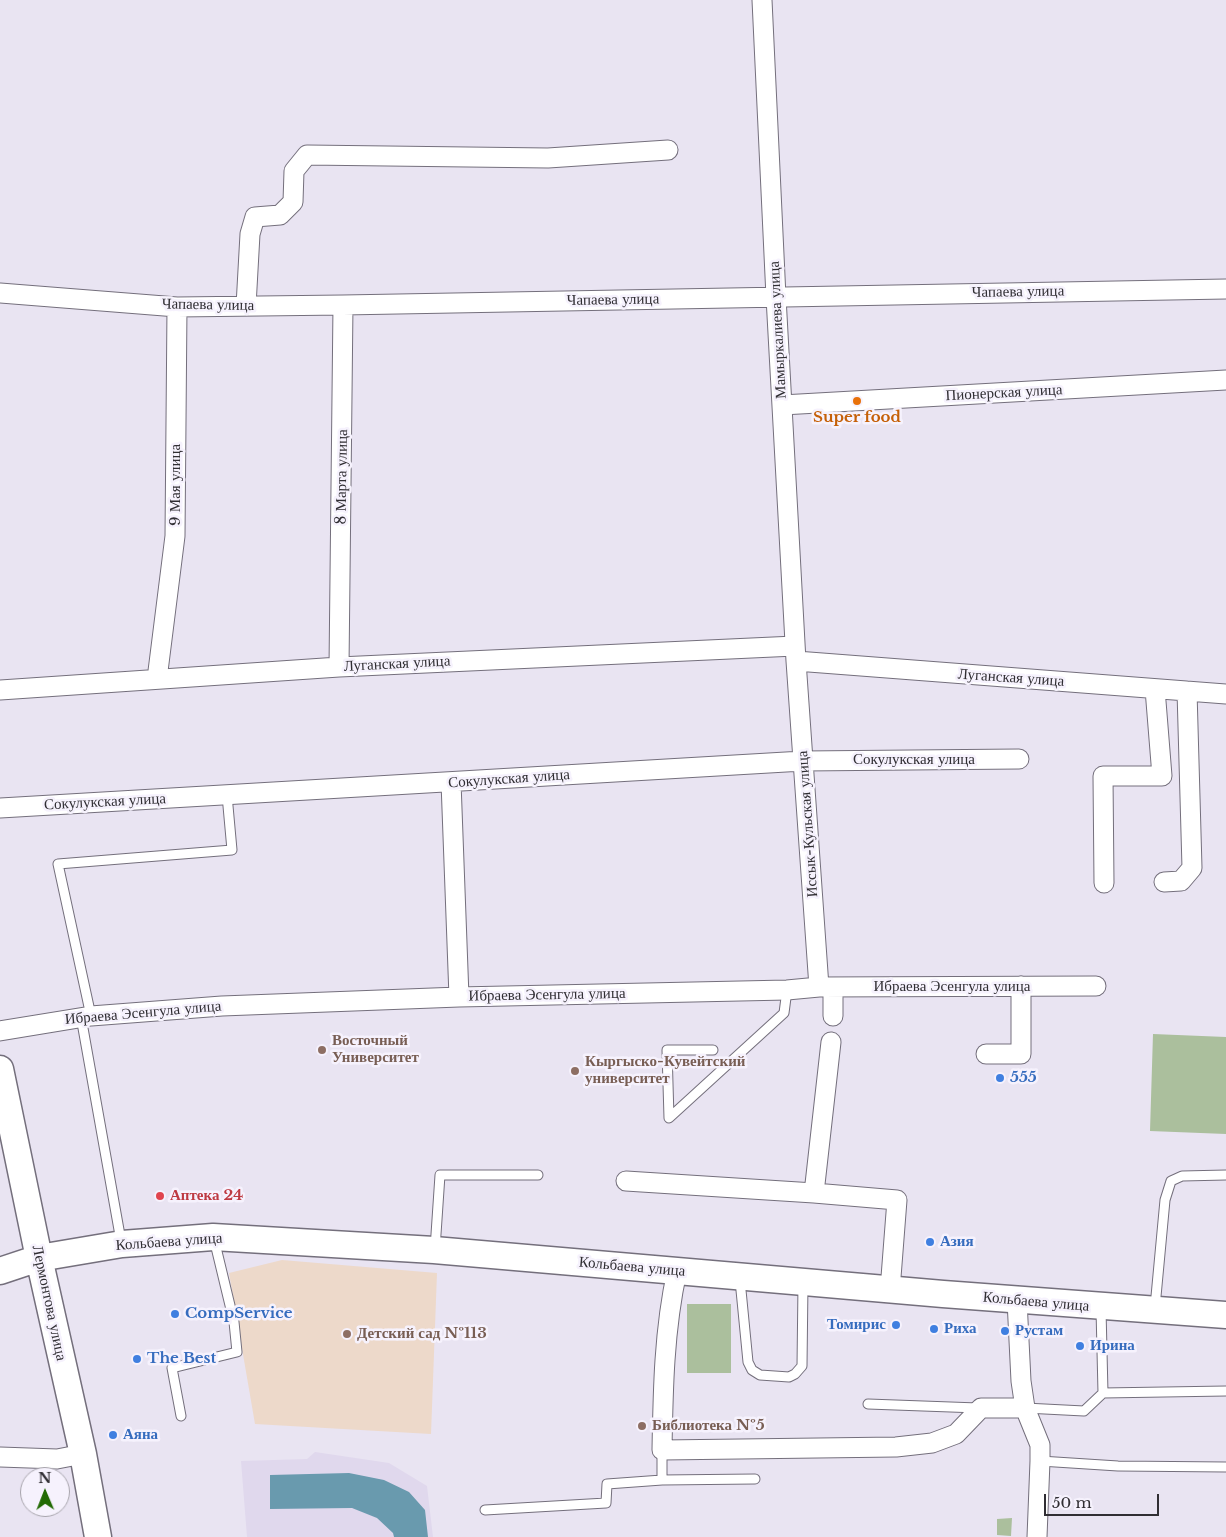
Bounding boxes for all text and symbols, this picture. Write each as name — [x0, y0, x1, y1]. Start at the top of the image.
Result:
street label: Мамыркалиева улица — [765, 261, 791, 399]
street label: Чапаева улица — [972, 282, 1064, 302]
street label: Чапаева улица — [567, 290, 659, 310]
street label: Чапаева улица — [162, 295, 254, 315]
street label: Пионерская улица — [945, 381, 1063, 405]
marker: Super food — [851, 395, 863, 407]
place label: Super food — [813, 409, 901, 427]
street label: 8 Марта улица — [332, 429, 352, 525]
street label: 9 Мая улица — [167, 444, 185, 526]
street label: Луганская улица — [343, 652, 451, 676]
street label: Луганская улица — [957, 665, 1065, 691]
street label: Иссык-Кульская улица — [794, 750, 822, 898]
street label: Сокулукская улица — [853, 751, 975, 769]
street label: Сокулукская улица — [448, 766, 570, 792]
street label: Сокулукская улица — [44, 790, 166, 814]
street label: Ибраева Эсенгула улица — [873, 978, 1031, 996]
street label: Ибраева Эсенгула улица — [468, 985, 626, 1005]
street label: Ибраева Эсенгула улица — [64, 997, 222, 1029]
place label: Восточный Университет — [332, 1032, 419, 1067]
marker: Восточный Университет — [316, 1044, 328, 1056]
place label: Кыргыско-Кувейтский университет — [585, 1053, 745, 1088]
marker: Кыргыско-Кувейтский университет — [569, 1065, 581, 1077]
place label: 555 — [1010, 1069, 1037, 1087]
marker: 555 — [994, 1072, 1006, 1084]
place label: Аптека 24 — [170, 1187, 243, 1205]
marker: Аптека 24 — [154, 1190, 166, 1202]
street label: Кольбаева улица — [115, 1229, 223, 1255]
place label: Азия — [940, 1233, 974, 1251]
marker: Азия — [924, 1236, 936, 1248]
street label: Лермонтова улица — [28, 1244, 70, 1362]
street label: Кольбаева улица — [578, 1253, 686, 1281]
street label: Кольбаева улица — [982, 1288, 1090, 1316]
place label: CompService — [185, 1305, 292, 1323]
marker: CompService — [169, 1308, 181, 1320]
place label: Томирис — [827, 1316, 886, 1334]
marker: Томирис — [890, 1319, 902, 1331]
place label: Риха — [944, 1320, 977, 1338]
place label: Рустам — [1015, 1322, 1063, 1340]
marker: Риха — [928, 1323, 940, 1335]
place label: Детский сад №113 — [357, 1325, 487, 1343]
marker: Рустам — [999, 1325, 1011, 1337]
marker: Детский сад №113 — [341, 1328, 353, 1340]
place label: Ирина — [1090, 1337, 1135, 1355]
marker: Ирина — [1074, 1340, 1086, 1352]
place label: The Best — [147, 1350, 216, 1368]
marker: The Best — [131, 1353, 143, 1365]
place label: Библиотека №5 — [652, 1417, 765, 1435]
marker: Библиотека №5 — [636, 1420, 648, 1432]
place label: Аяна — [123, 1426, 158, 1444]
marker: Аяна — [107, 1429, 119, 1441]
north arrow — [20, 1467, 70, 1517]
text: N — [38, 1469, 51, 1487]
scale bar — [1046, 1484, 1161, 1516]
text: 50 m — [1052, 1493, 1092, 1512]

